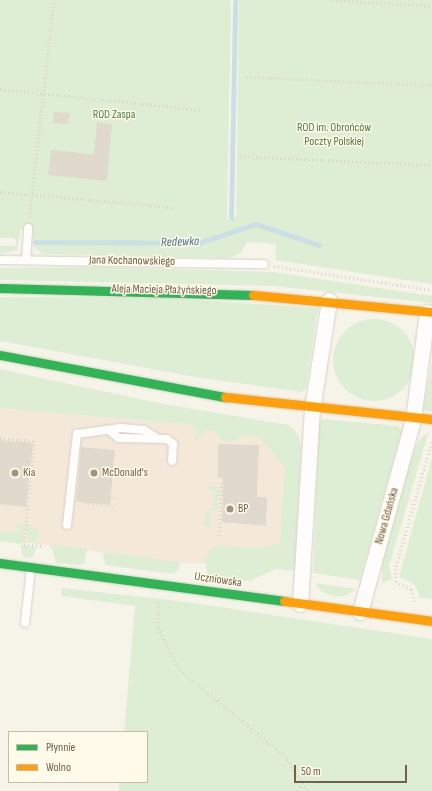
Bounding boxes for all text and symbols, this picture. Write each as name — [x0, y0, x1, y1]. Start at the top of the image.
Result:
park label: ROD Zaspa — [93, 108, 135, 122]
park label: ROD im. Obrońców Poczty Polskiej — [297, 121, 371, 149]
water label: Redewka — [161, 234, 199, 250]
street label: Jana Kochanowskiego — [89, 253, 175, 269]
street label: Aleja Macieja Płażyńskiego — [111, 282, 217, 298]
place label: Kia — [23, 466, 35, 480]
place label: McDonald's — [102, 466, 148, 480]
marker: Kia — [10, 468, 20, 478]
marker: McDonald's — [89, 468, 99, 478]
street label: Nowa Gdańska — [372, 486, 402, 546]
place label: BP — [238, 502, 248, 516]
marker: BP — [225, 504, 235, 514]
street label: Uczniowska — [193, 570, 243, 590]
legend — [8, 731, 148, 783]
text: Płynnie — [46, 740, 75, 755]
scale bar — [296, 757, 409, 783]
text: Wolno — [46, 760, 71, 775]
text: 50 m — [301, 764, 321, 779]

